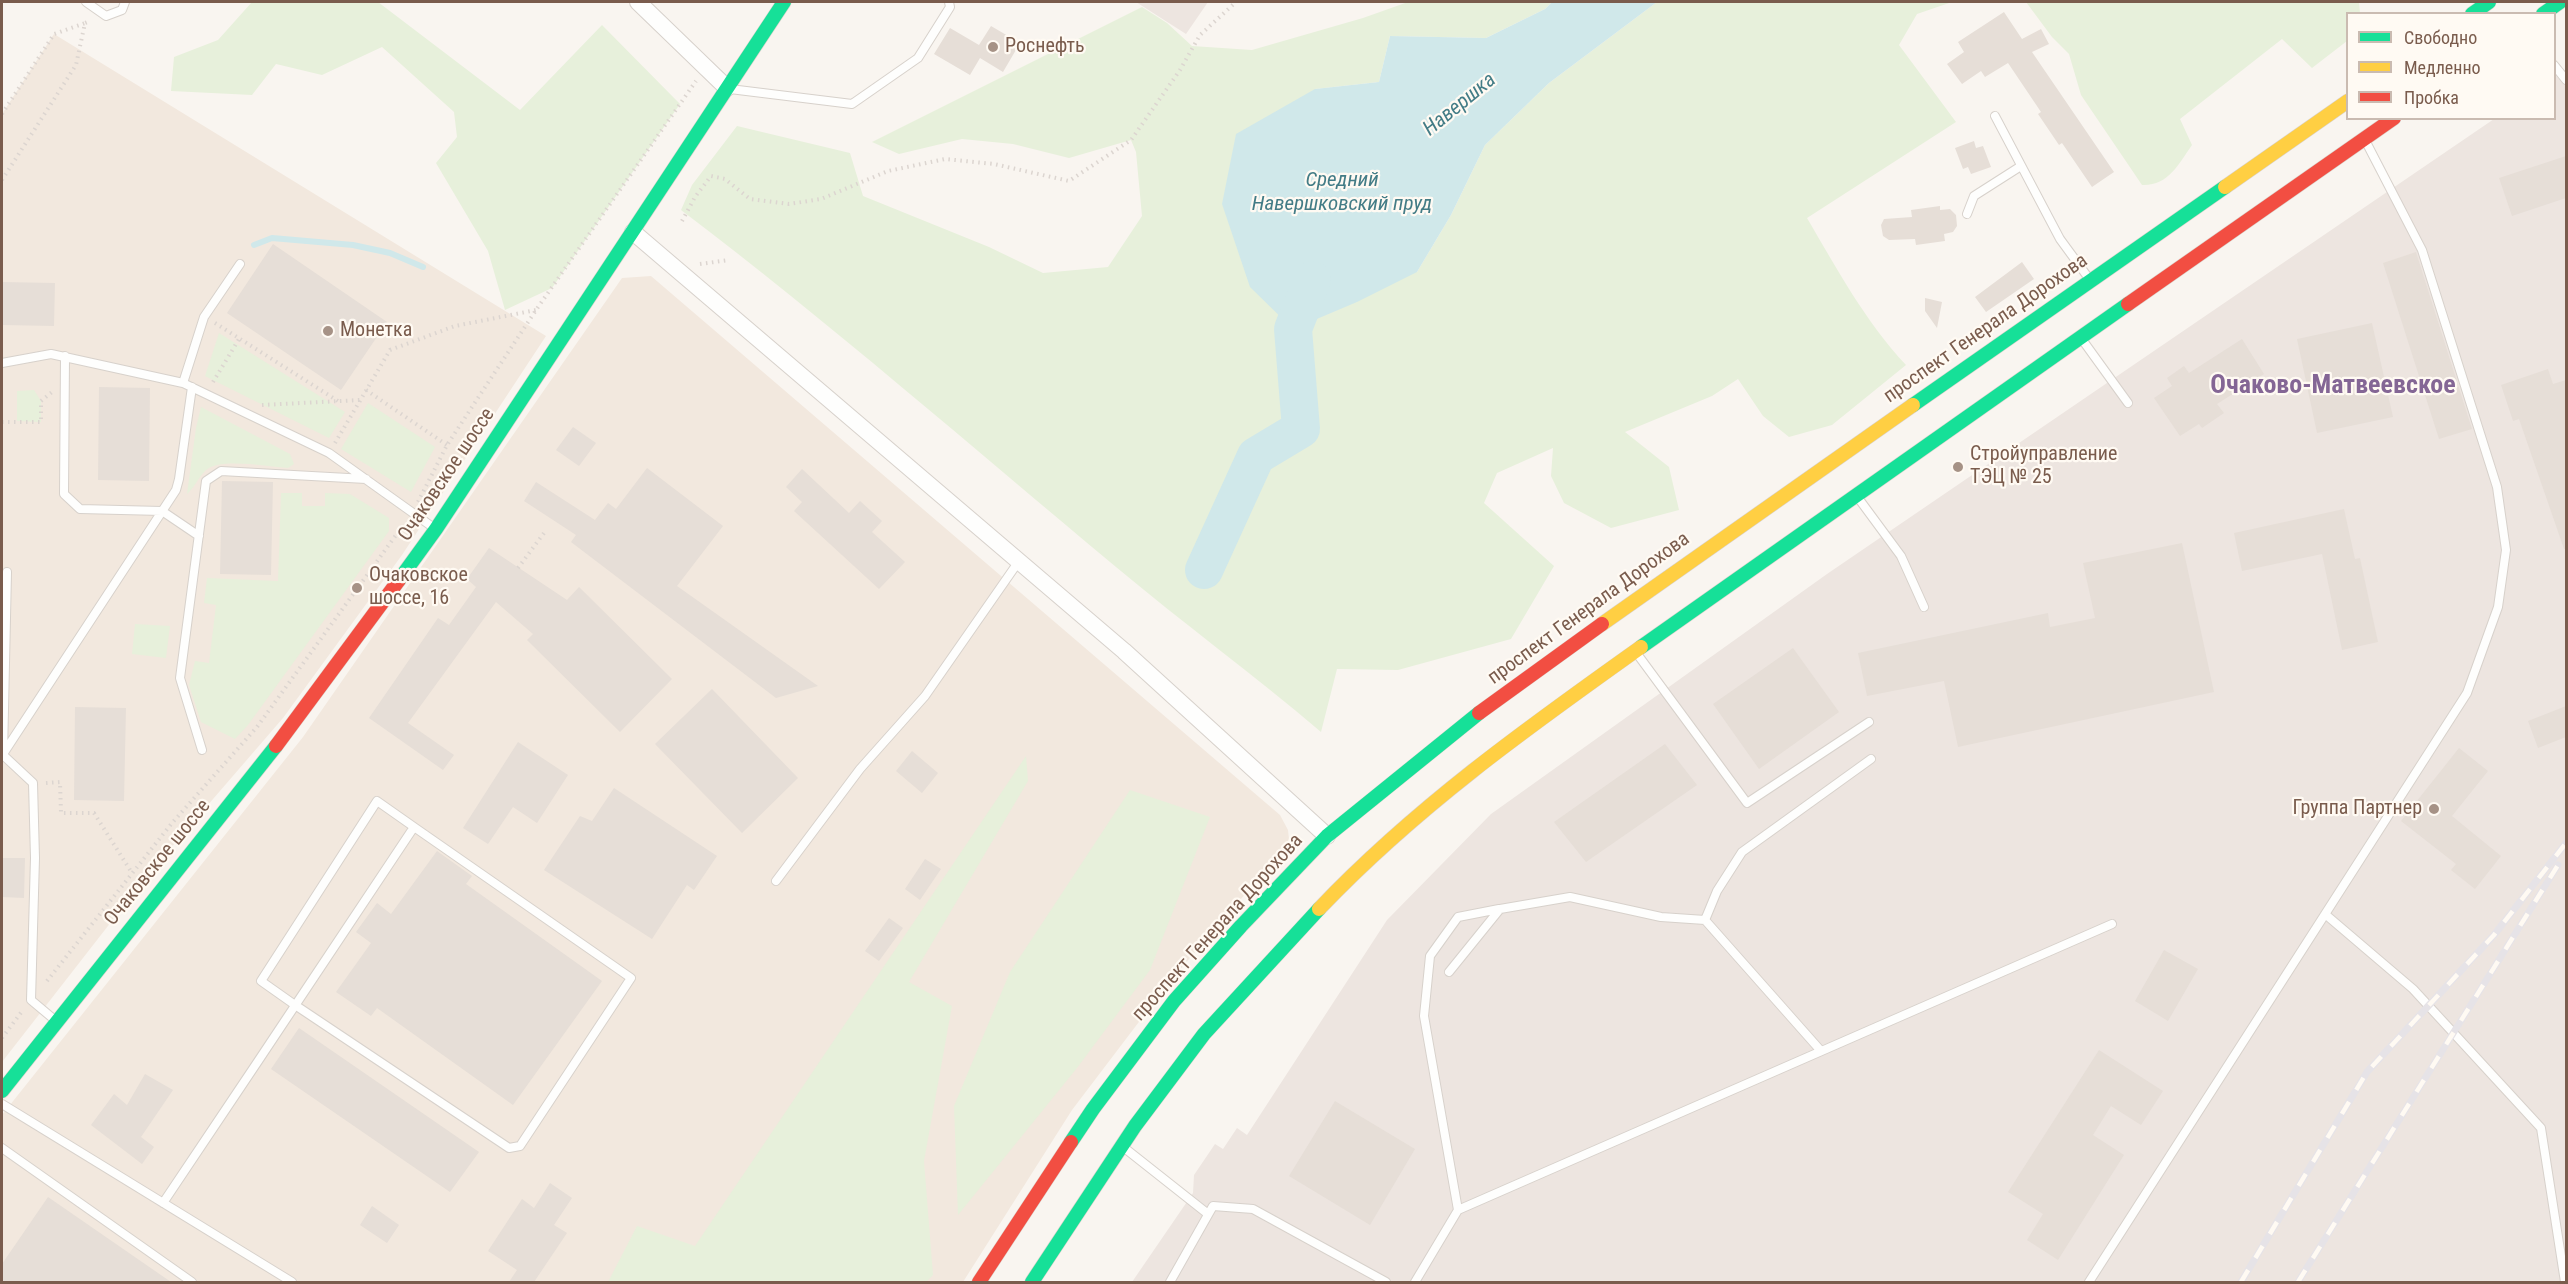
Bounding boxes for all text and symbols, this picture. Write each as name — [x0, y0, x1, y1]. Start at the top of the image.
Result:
legend — [2346, 12, 2556, 120]
text: Свободно — [2404, 27, 2477, 48]
place label: Роснефть — [1005, 35, 1085, 59]
marker: Роснефть — [986, 40, 1000, 54]
text: Медленно — [2404, 57, 2481, 78]
water label: Навершка — [1419, 68, 1501, 142]
text: Пробка — [2404, 87, 2459, 108]
water label: Средний Навершковский пруд — [1252, 168, 1432, 218]
street label: проспект Генерала Дорохова — [1879, 249, 2093, 409]
place label: Монетка — [340, 319, 412, 343]
marker: Монетка — [321, 324, 335, 338]
district label: Очаково-Матвеевское — [2210, 370, 2456, 402]
street label: Очаковское шоссе — [394, 404, 500, 546]
place label: Стройуправление ТЭЦ № 25 — [1970, 443, 2117, 490]
marker: Стройуправление ТЭЦ № 25 — [1951, 460, 1965, 474]
street label: проспект Генерала Дорохова — [1483, 528, 1695, 690]
place label: Очаковское шоссе, 16 — [369, 564, 468, 611]
marker: Очаковское шоссе, 16 — [350, 581, 364, 595]
street label: Очаковское шоссе — [100, 795, 216, 931]
place label: Группа Партнер — [2293, 797, 2422, 821]
marker: Группа Партнер — [2427, 802, 2441, 816]
street label: проспект Генерала Дорохова — [1128, 830, 1308, 1026]

